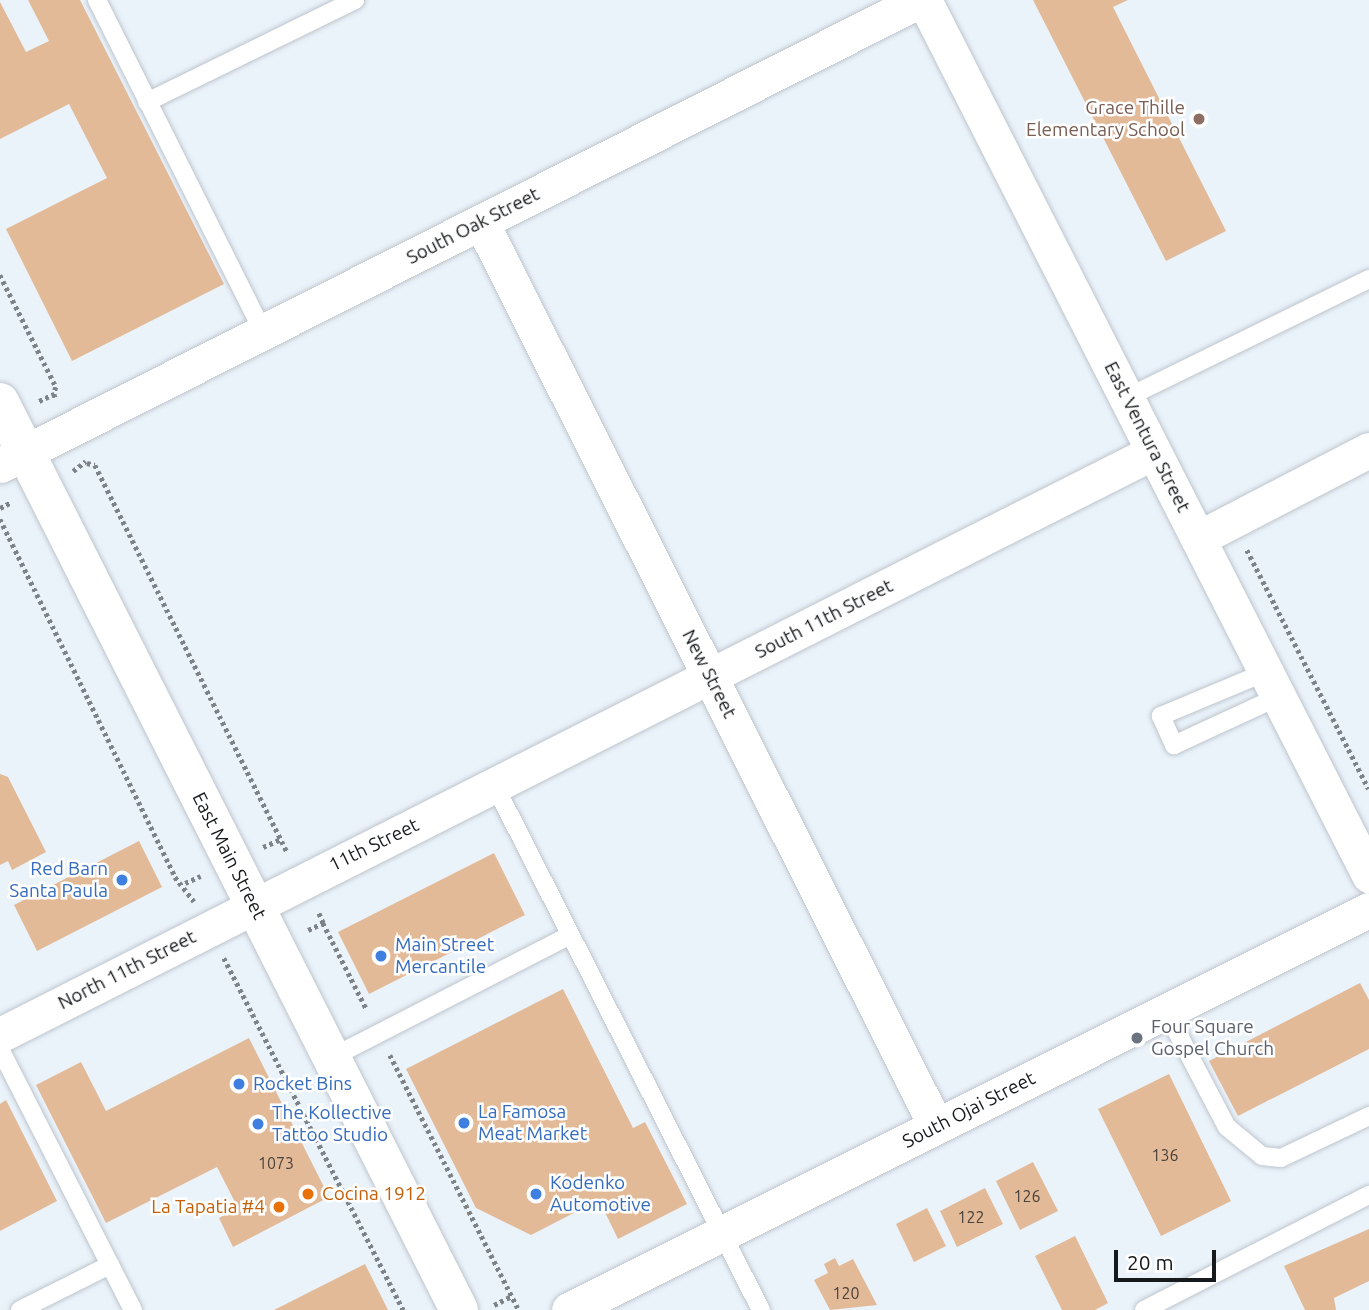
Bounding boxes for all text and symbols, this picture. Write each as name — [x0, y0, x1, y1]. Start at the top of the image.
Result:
place label: Grace Thille Elementary School — [1026, 97, 1185, 141]
marker: Grace Thille Elementary School — [1191, 111, 1207, 127]
street label: South Oak Street — [403, 183, 543, 269]
street label: East Ventura Street — [1099, 358, 1195, 516]
street label: South 11th Street — [751, 574, 897, 664]
street label: New Street — [677, 626, 741, 722]
street label: East Main Street — [187, 789, 271, 923]
street label: 11th Street — [325, 813, 423, 877]
place label: Red Barn Santa Paula — [9, 858, 108, 902]
marker: Red Barn Santa Paula — [114, 872, 130, 888]
street label: North 11th Street — [54, 925, 200, 1015]
place label: Main Street Mercantile — [395, 934, 494, 978]
marker: Main Street Mercantile — [373, 948, 389, 964]
place label: Four Square Gospel Church — [1151, 1016, 1274, 1060]
marker: Four Square Gospel Church — [1129, 1030, 1145, 1046]
street label: South Ojai Street — [899, 1067, 1039, 1153]
place label: Rocket Bins — [253, 1073, 352, 1095]
marker: Rocket Bins — [231, 1076, 247, 1092]
place label: La Famosa Meat Market — [478, 1101, 587, 1145]
place label: The Kollective Tattoo Studio — [272, 1102, 392, 1146]
marker: La Famosa Meat Market — [456, 1115, 472, 1131]
marker: The Kollective Tattoo Studio — [250, 1116, 266, 1132]
house number: 136 — [1151, 1145, 1179, 1165]
house number: 1073 — [258, 1153, 294, 1173]
place label: Kodenko Automotive — [550, 1172, 651, 1216]
place label: Cocina 1912 — [322, 1183, 426, 1205]
marker: Cocina 1912 — [300, 1186, 316, 1202]
marker: Kodenko Automotive — [528, 1186, 544, 1202]
house number: 126 — [1013, 1186, 1041, 1206]
place label: La Tapatia #4 — [151, 1196, 265, 1218]
marker: La Tapatia #4 — [271, 1199, 287, 1215]
house number: 122 — [957, 1207, 985, 1227]
scale bar — [1117, 1236, 1218, 1280]
text: 20 m — [1127, 1250, 1174, 1274]
house number: 120 — [832, 1283, 860, 1303]

